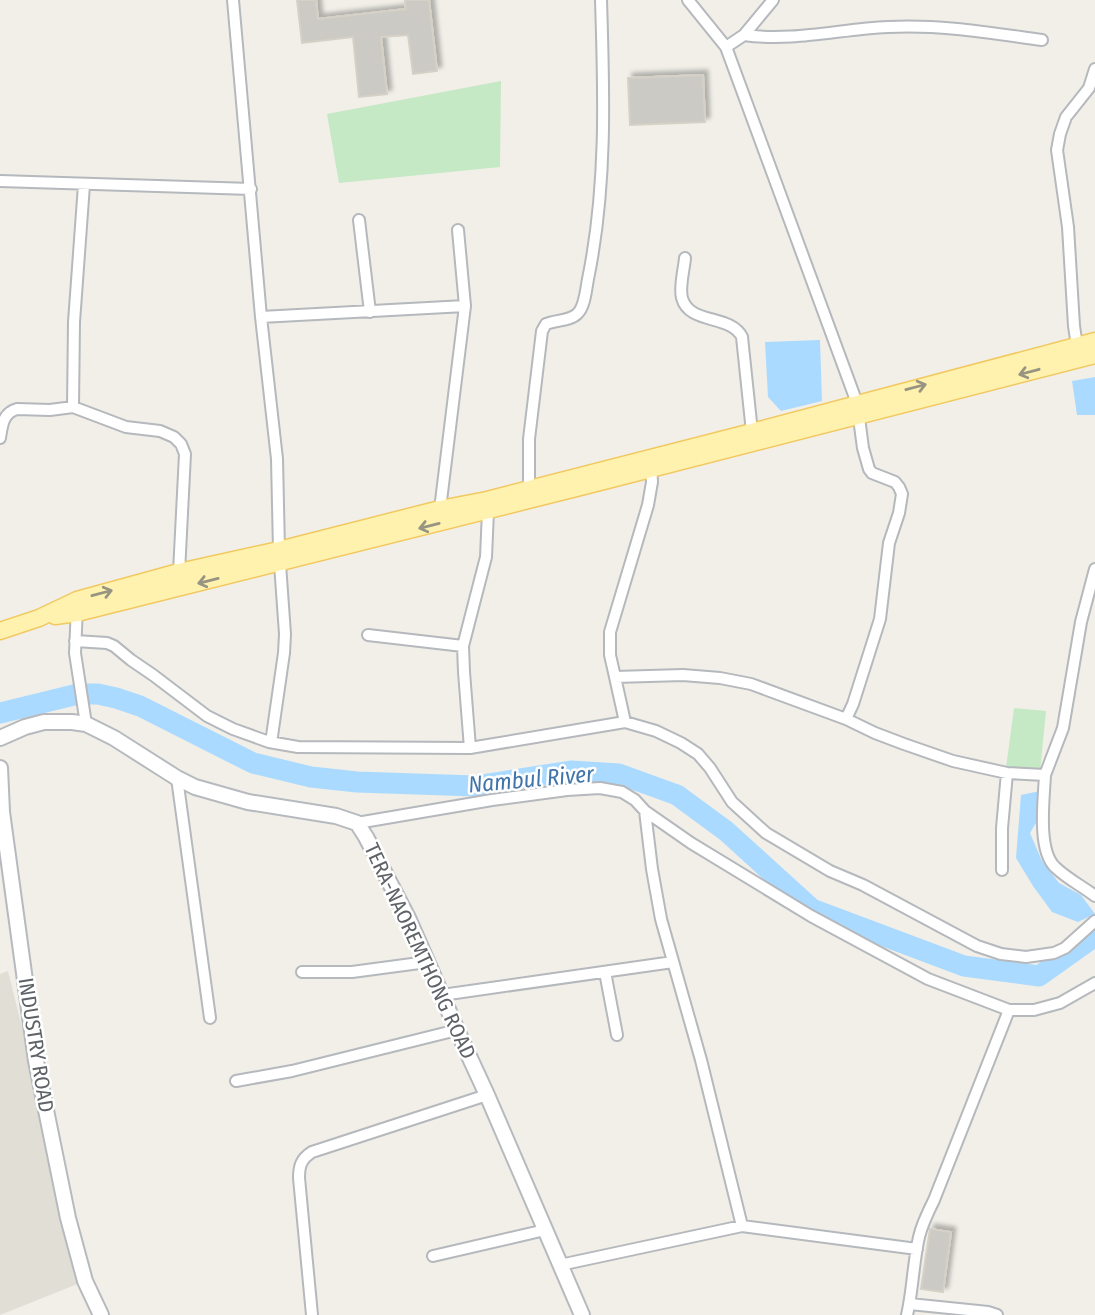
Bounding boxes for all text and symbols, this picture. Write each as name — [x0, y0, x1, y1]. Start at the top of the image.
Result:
one-way arrow — [1018, 366, 1041, 379]
one-way arrow — [905, 380, 927, 393]
one-way arrow — [418, 520, 441, 533]
one-way arrow — [197, 575, 220, 588]
one-way arrow — [91, 586, 113, 599]
water label: Nambul River — [467, 759, 596, 798]
street label: TERA-NAOREMTHONG ROAD — [359, 839, 481, 1063]
street label: INDUSTRY ROAD — [13, 976, 59, 1114]

